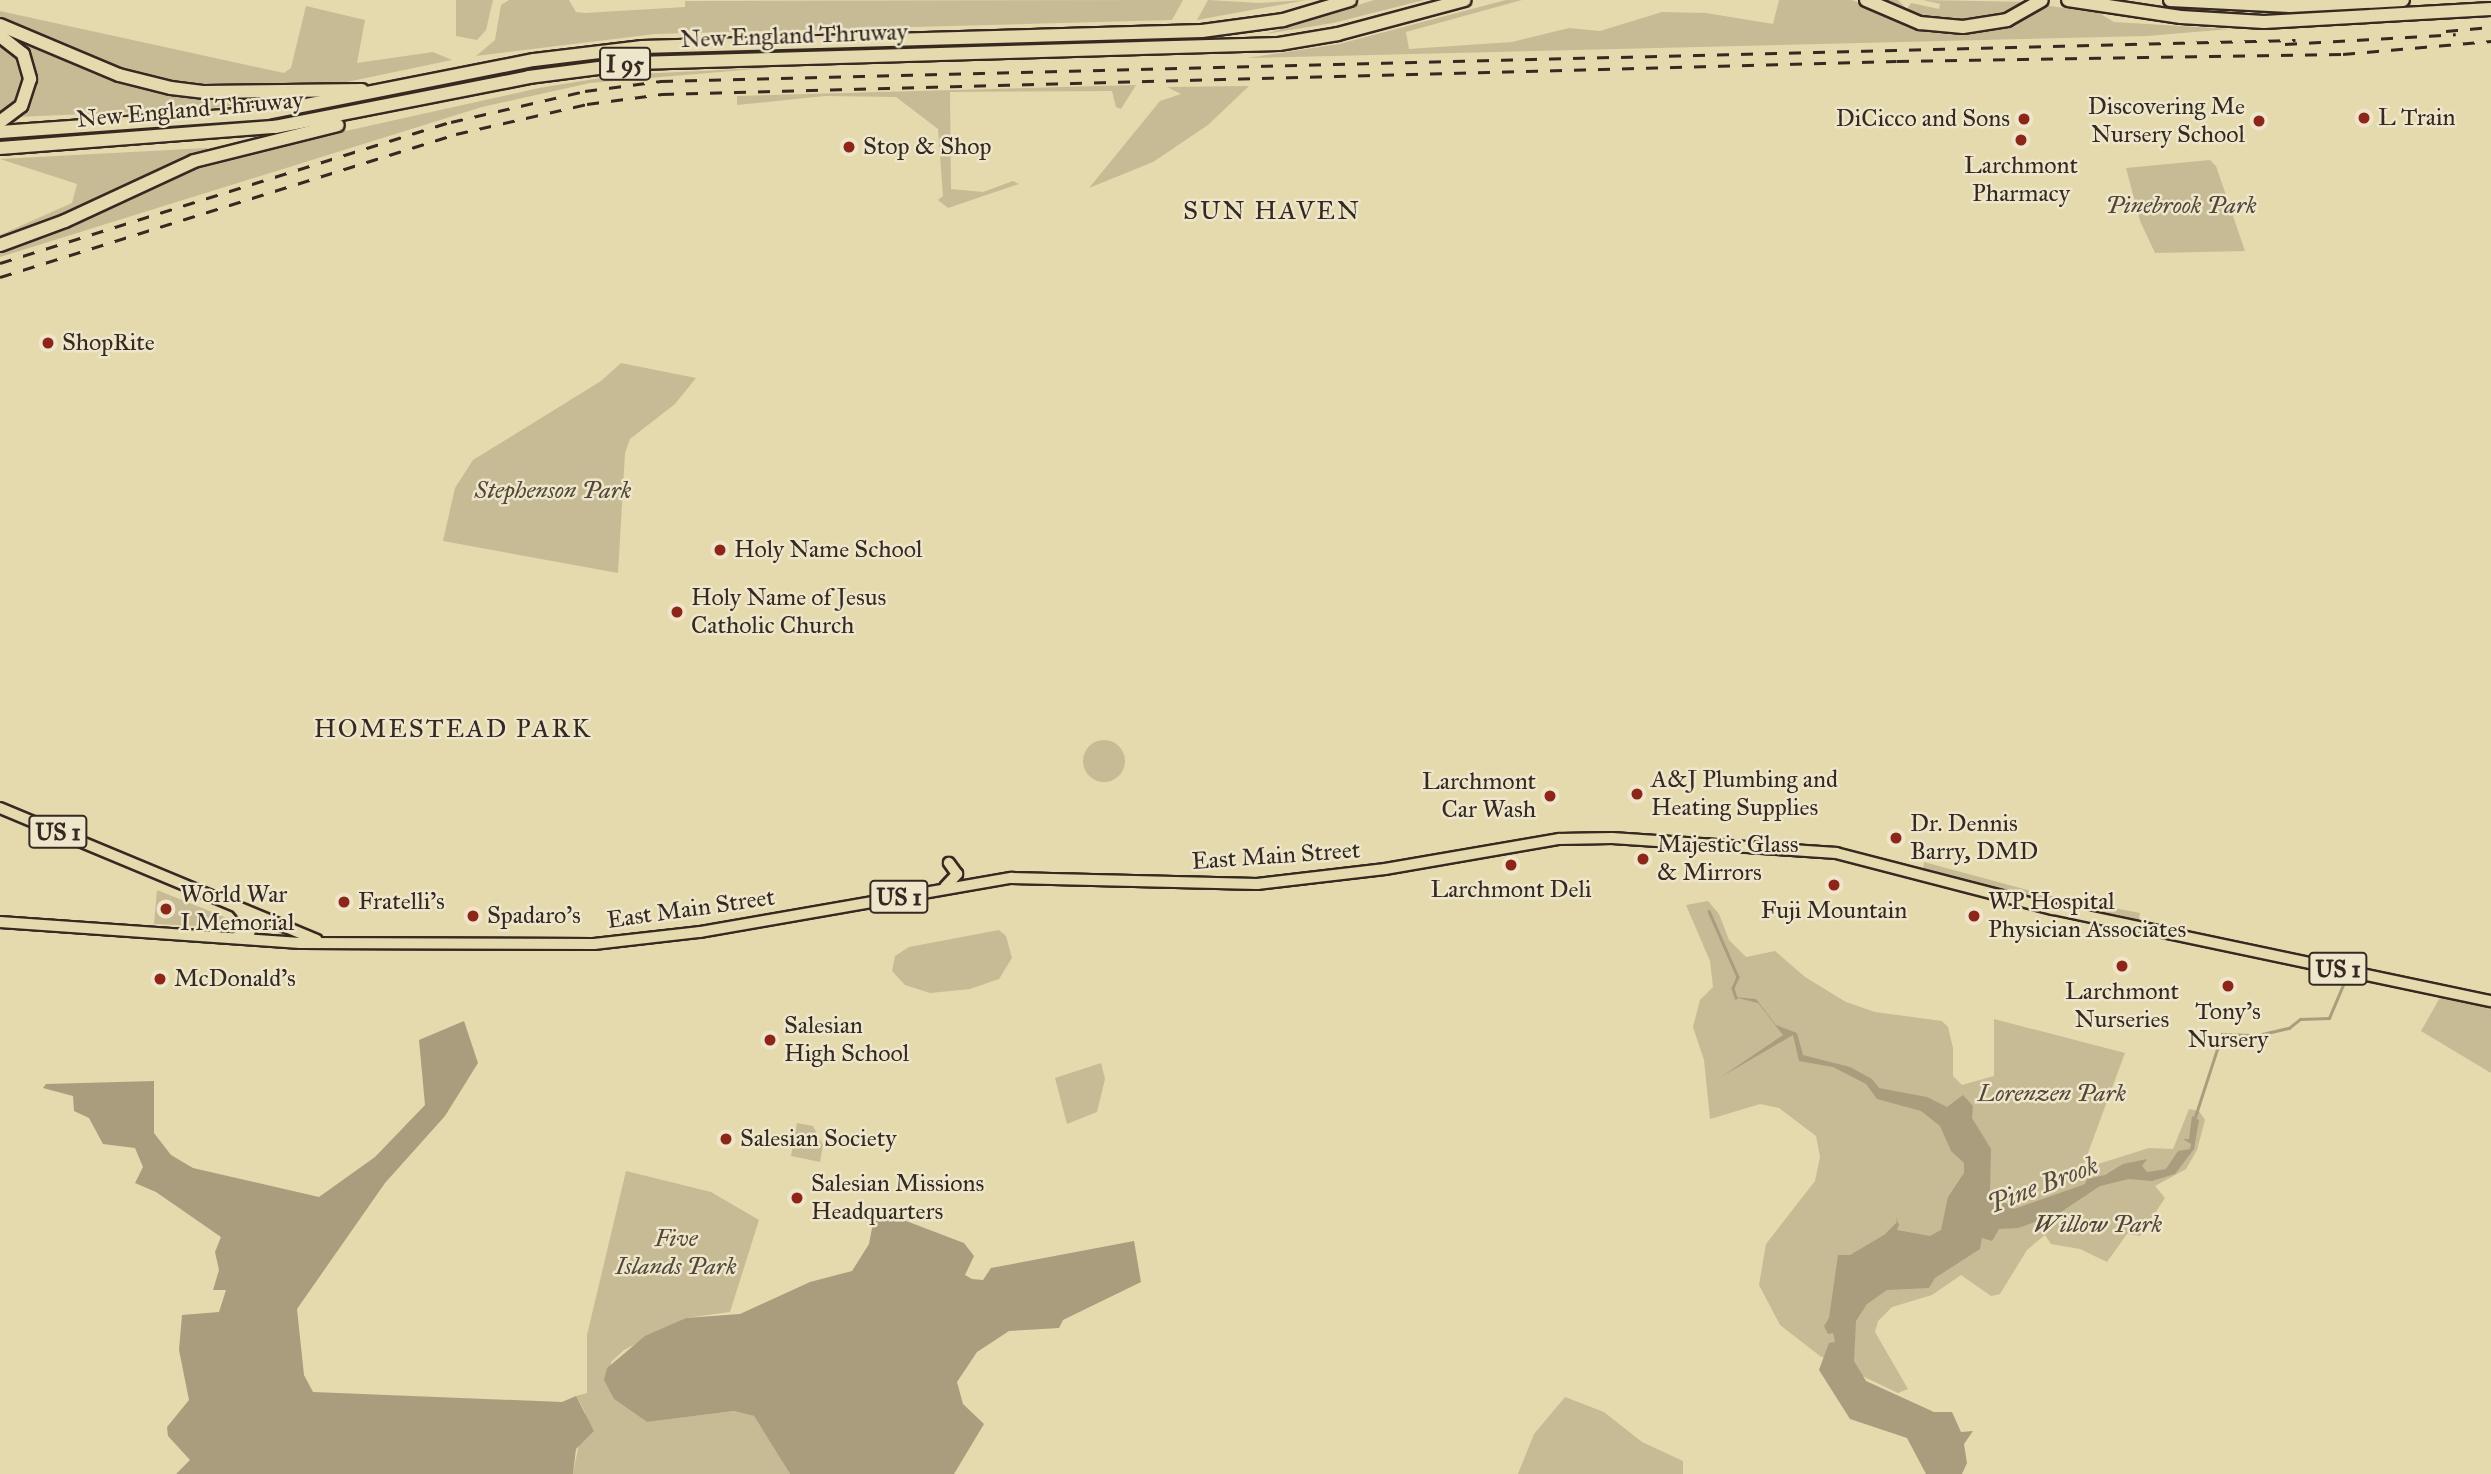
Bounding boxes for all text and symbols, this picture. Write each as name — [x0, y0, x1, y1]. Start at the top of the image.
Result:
street label: New England Thruway — [680, 18, 908, 54]
road number: I 95 — [599, 44, 651, 83]
street label: New England Thruway — [75, 86, 305, 134]
place label: Discovering Me Nursery School — [2088, 93, 2245, 149]
place label: L Train — [2378, 104, 2455, 132]
place label: DiCicco and Sons — [1836, 105, 2010, 133]
marker: L Train — [2356, 110, 2372, 126]
marker: DiCicco and Sons — [2016, 111, 2032, 127]
marker: Discovering Me Nursery School — [2251, 113, 2267, 129]
marker: Larchmont Pharmacy — [2013, 132, 2029, 148]
place label: Stop & Shop — [863, 133, 992, 161]
marker: Stop & Shop — [841, 139, 857, 155]
place label: Larchmont Pharmacy — [1964, 152, 2078, 208]
park label: Pinebrook Park — [2105, 192, 2257, 220]
district label: SUN HAVEN — [1184, 195, 1360, 227]
place label: ShopRite — [62, 329, 155, 357]
marker: ShopRite — [40, 335, 56, 351]
park label: Stephenson Park — [475, 477, 631, 505]
place label: Holy Name School — [734, 536, 922, 564]
marker: Holy Name School — [712, 542, 728, 558]
place label: Holy Name of Jesus Catholic Church — [691, 584, 886, 640]
marker: Holy Name of Jesus Catholic Church — [669, 604, 685, 620]
district label: HOMESTEAD PARK — [315, 713, 591, 745]
place label: A&J Plumbing and Heating Supplies — [1651, 766, 1838, 822]
place label: Larchmont Car Wash — [1422, 768, 1536, 824]
marker: A&J Plumbing and Heating Supplies — [1629, 786, 1645, 802]
marker: Larchmont Car Wash — [1542, 788, 1558, 804]
place label: Dr. Dennis Barry, DMD — [1910, 810, 2038, 866]
road number: US 1 — [28, 812, 88, 852]
marker: Dr. Dennis Barry, DMD — [1888, 830, 1904, 846]
place label: Majestic Glass & Mirrors — [1657, 831, 1798, 887]
street label: East Main Street — [1191, 836, 1361, 876]
marker: Majestic Glass & Mirrors — [1635, 851, 1651, 867]
marker: Larchmont Deli — [1503, 857, 1519, 873]
place label: Larchmont Deli — [1430, 876, 1592, 904]
road number: US 1 — [869, 877, 929, 916]
marker: Fuji Mountain — [1826, 877, 1842, 893]
place label: World War I Memorial — [180, 881, 294, 937]
street label: East Main Street — [605, 883, 777, 935]
place label: Fratelli's — [358, 888, 445, 916]
place label: WP Hospital Physician Associates — [1988, 888, 2186, 944]
marker: Fratelli's — [336, 894, 352, 910]
place label: Fuji Mountain — [1761, 897, 1907, 925]
marker: World War I Memorial — [158, 901, 174, 917]
place label: Spadaro's — [487, 902, 581, 930]
marker: Spadaro's — [465, 908, 481, 924]
marker: WP Hospital Physician Associates — [1966, 908, 1982, 924]
road number: US 1 — [2308, 950, 2368, 988]
marker: Larchmont Nurseries — [2114, 958, 2130, 974]
place label: McDonald's — [174, 965, 296, 993]
marker: McDonald's — [152, 971, 168, 987]
place label: Larchmont Nurseries — [2065, 978, 2179, 1034]
marker: Tony's Nursery — [2220, 978, 2236, 994]
place label: Tony's Nursery — [2188, 998, 2268, 1054]
place label: Salesian High School — [784, 1012, 909, 1068]
marker: Salesian High School — [762, 1032, 778, 1048]
park label: Lorenzen Park — [1978, 1080, 2126, 1108]
place label: Salesian Society — [740, 1125, 896, 1153]
marker: Salesian Society — [718, 1131, 734, 1147]
water label: Pine Brook — [1983, 1150, 2103, 1220]
place label: Salesian Missions Headquarters — [811, 1170, 984, 1226]
marker: Salesian Missions Headquarters — [789, 1190, 805, 1206]
park label: Willow Park — [2034, 1211, 2162, 1239]
park label: Five Islands Park — [615, 1225, 737, 1281]

